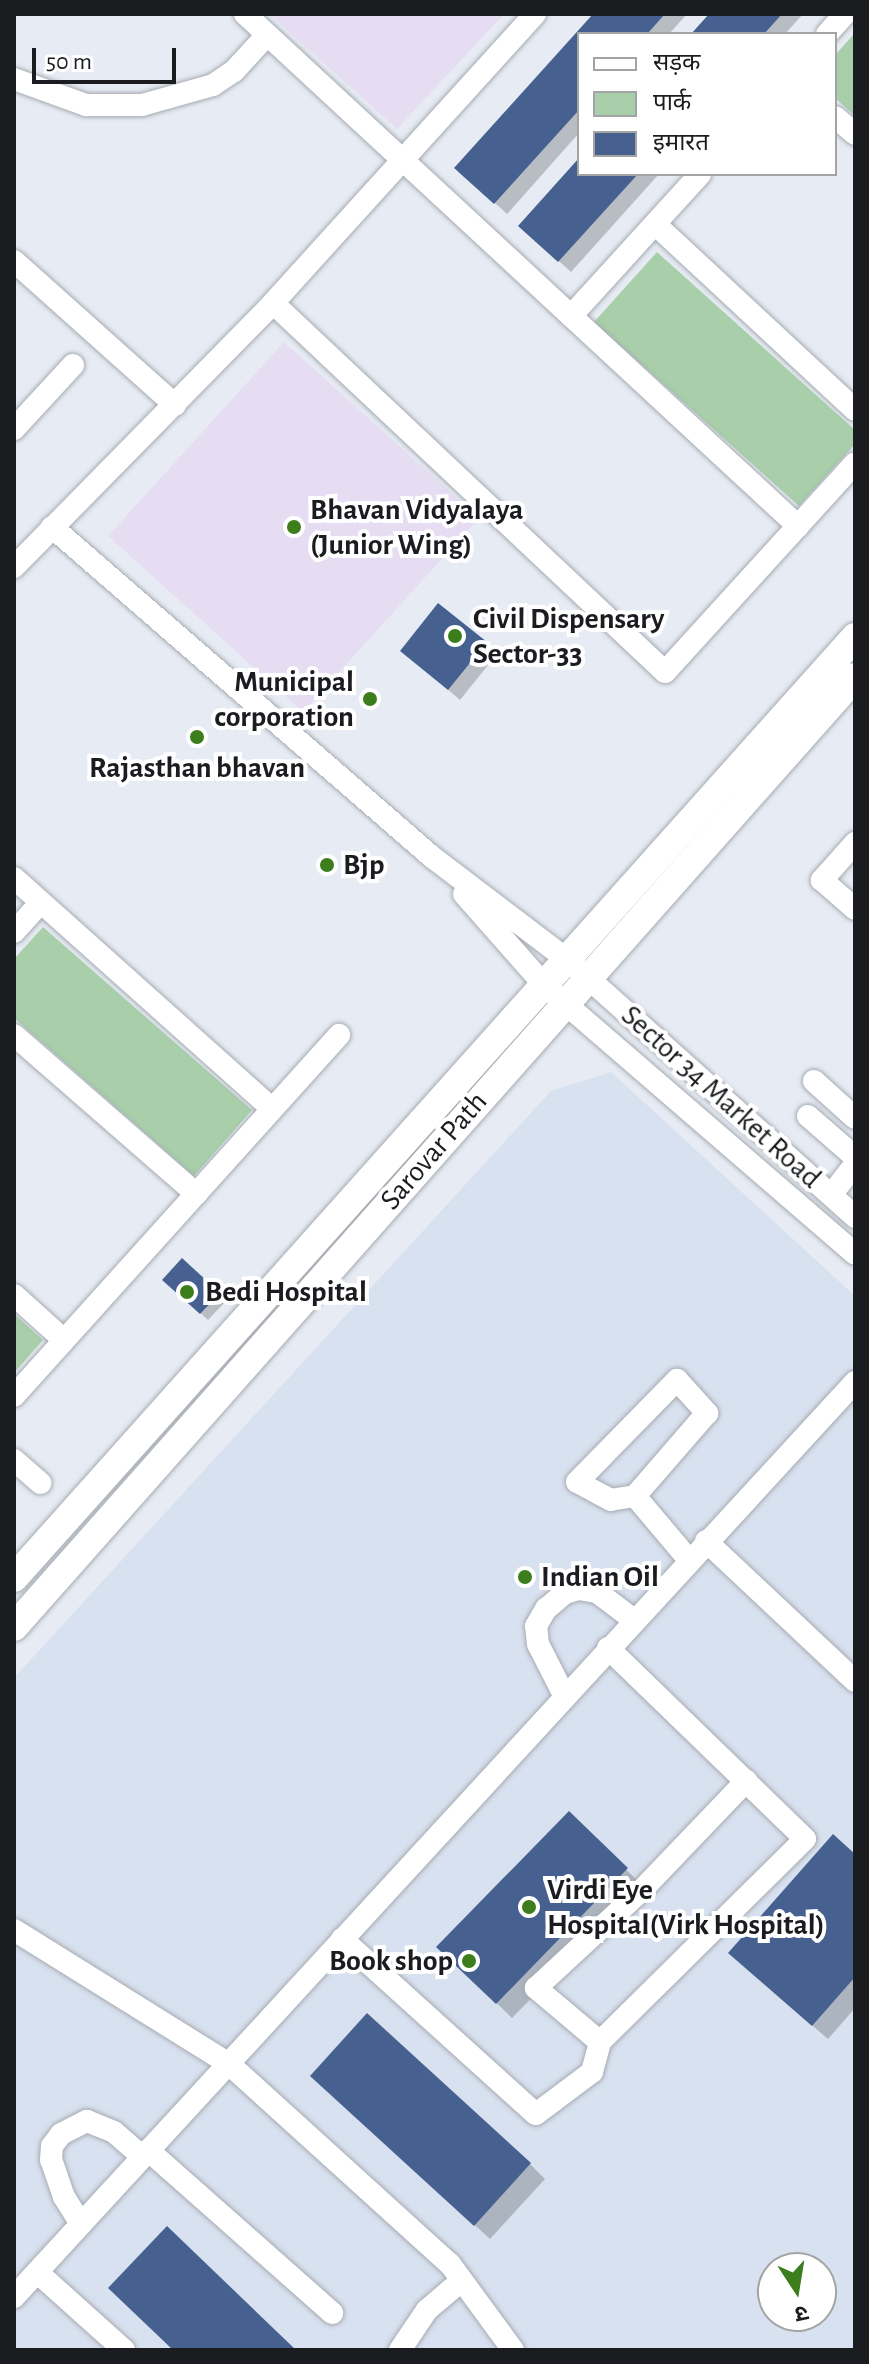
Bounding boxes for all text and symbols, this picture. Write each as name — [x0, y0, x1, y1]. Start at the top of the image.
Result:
scale bar — [36, 32, 180, 82]
legend — [577, 32, 837, 176]
text: 50 m — [46, 50, 92, 74]
text: सड़क — [653, 51, 701, 75]
text: पार्क — [653, 91, 691, 115]
text: इमारत — [653, 131, 709, 155]
place label: Bhavan Vidyalaya (Junior Wing) — [310, 492, 523, 562]
marker: Bhavan Vidyalaya (Junior Wing) — [285, 518, 303, 536]
place label: Civil Dispensary Sector-33 — [473, 601, 664, 672]
marker: Civil Dispensary Sector-33 — [444, 625, 466, 647]
place label: Municipal corporation — [214, 664, 354, 734]
marker: Municipal corporation — [361, 690, 379, 708]
marker: Rajasthan bhavan — [188, 728, 206, 746]
place label: Rajasthan bhavan — [89, 750, 305, 786]
place label: Bjp — [343, 847, 384, 883]
marker: Bjp — [318, 856, 336, 874]
street label: Sector 34 Market Road — [614, 998, 828, 1196]
street label: Sarovar Path — [373, 1084, 495, 1218]
place label: Bedi Hospital — [205, 1274, 367, 1310]
marker: Bedi Hospital — [176, 1281, 198, 1303]
place label: Indian Oil — [541, 1559, 659, 1595]
marker: Indian Oil — [516, 1568, 534, 1586]
place label: Virdi Eye Hospital(Virk Hospital) — [547, 1872, 825, 1942]
marker: Virdi Eye Hospital(Virk Hospital) — [518, 1896, 540, 1918]
place label: Book shop — [329, 1943, 453, 1979]
marker: Book shop — [460, 1952, 478, 1970]
north arrow — [757, 2252, 837, 2332]
text: उ — [793, 2301, 810, 2326]

